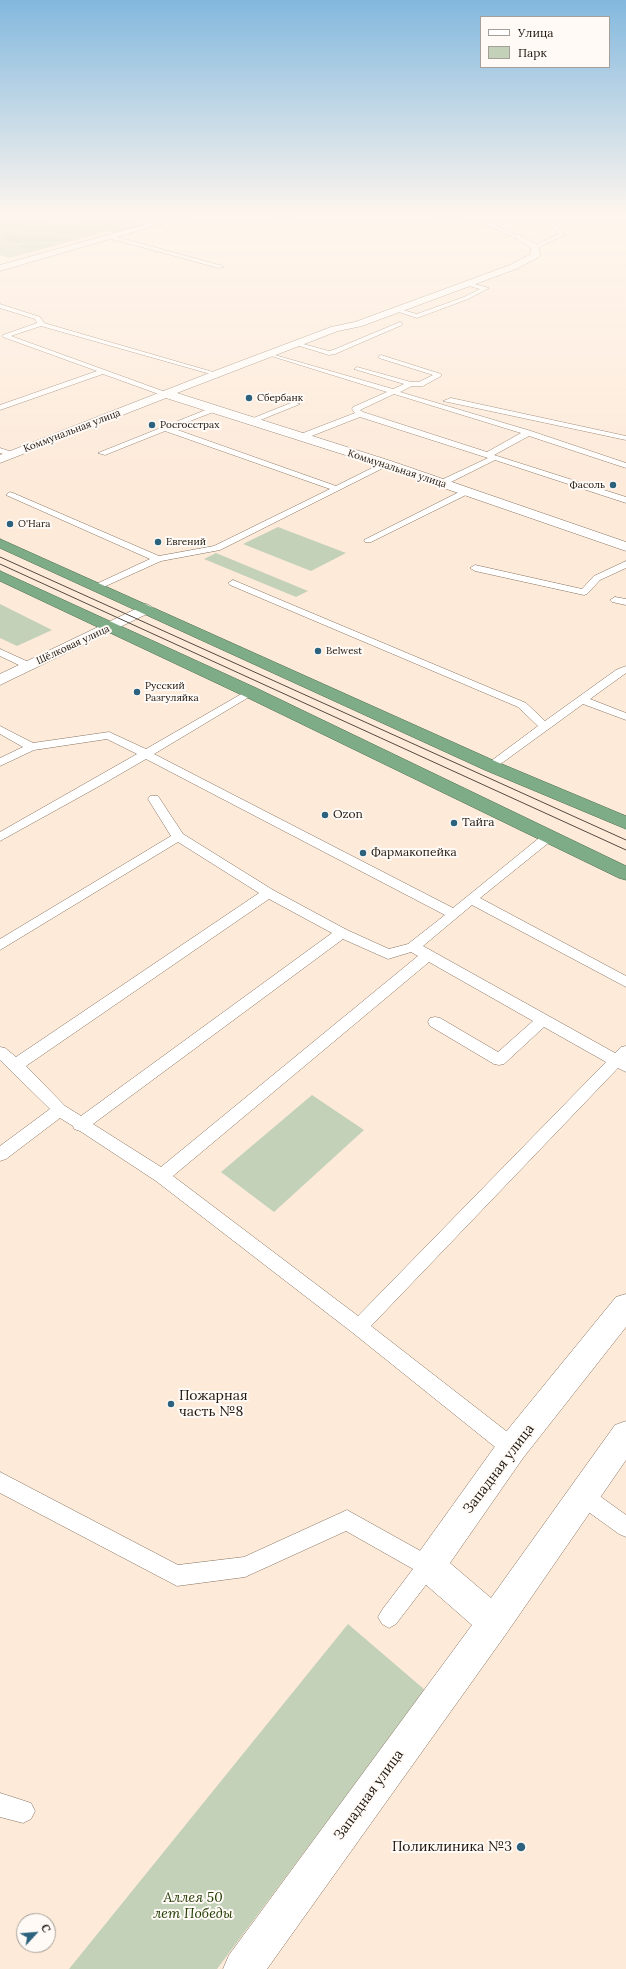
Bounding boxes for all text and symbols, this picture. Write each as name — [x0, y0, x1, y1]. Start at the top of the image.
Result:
legend — [480, 16, 610, 68]
text: Улица — [518, 25, 554, 40]
text: Парк — [518, 45, 547, 60]
place label: Сбербанк — [257, 392, 303, 404]
marker: Сбербанк — [244, 393, 254, 403]
street label: Коммунальная улица — [22, 407, 122, 455]
place label: Росгосстрах — [160, 419, 219, 431]
marker: Росгосстрах — [147, 420, 157, 430]
street label: Коммунальная улица — [346, 447, 448, 491]
place label: Фасоль — [570, 479, 605, 491]
marker: Фасоль — [608, 480, 618, 490]
place label: O'Hara — [18, 518, 50, 530]
marker: O'Hara — [5, 519, 15, 529]
place label: Евгений — [166, 536, 206, 548]
marker: Евгений — [153, 537, 163, 547]
street label: Шёлковая улица — [34, 623, 112, 667]
place label: Belwest — [326, 645, 362, 657]
marker: Belwest — [313, 646, 323, 656]
place label: Русский Разгуляйка — [145, 680, 199, 704]
marker: Русский Разгуляйка — [132, 687, 142, 697]
place label: Ozon — [333, 808, 363, 822]
marker: Ozon — [320, 810, 330, 820]
place label: Тайга — [462, 816, 495, 830]
marker: Тайга — [449, 818, 459, 828]
place label: Фармакопейка — [371, 846, 457, 860]
marker: Фармакопейка — [358, 848, 368, 858]
place label: Пожарная часть №8 — [179, 1388, 248, 1420]
marker: Пожарная часть №8 — [166, 1399, 176, 1409]
street label: Западная улица — [460, 1421, 538, 1517]
street label: Западная улица — [331, 1747, 407, 1843]
place label: Поликлиника №3 — [392, 1839, 512, 1855]
marker: Поликлиника №3 — [515, 1841, 527, 1853]
park label: Аллея 50 лет Победы — [153, 1890, 233, 1922]
north arrow — [16, 1913, 56, 1953]
text: С — [38, 1922, 54, 1935]

